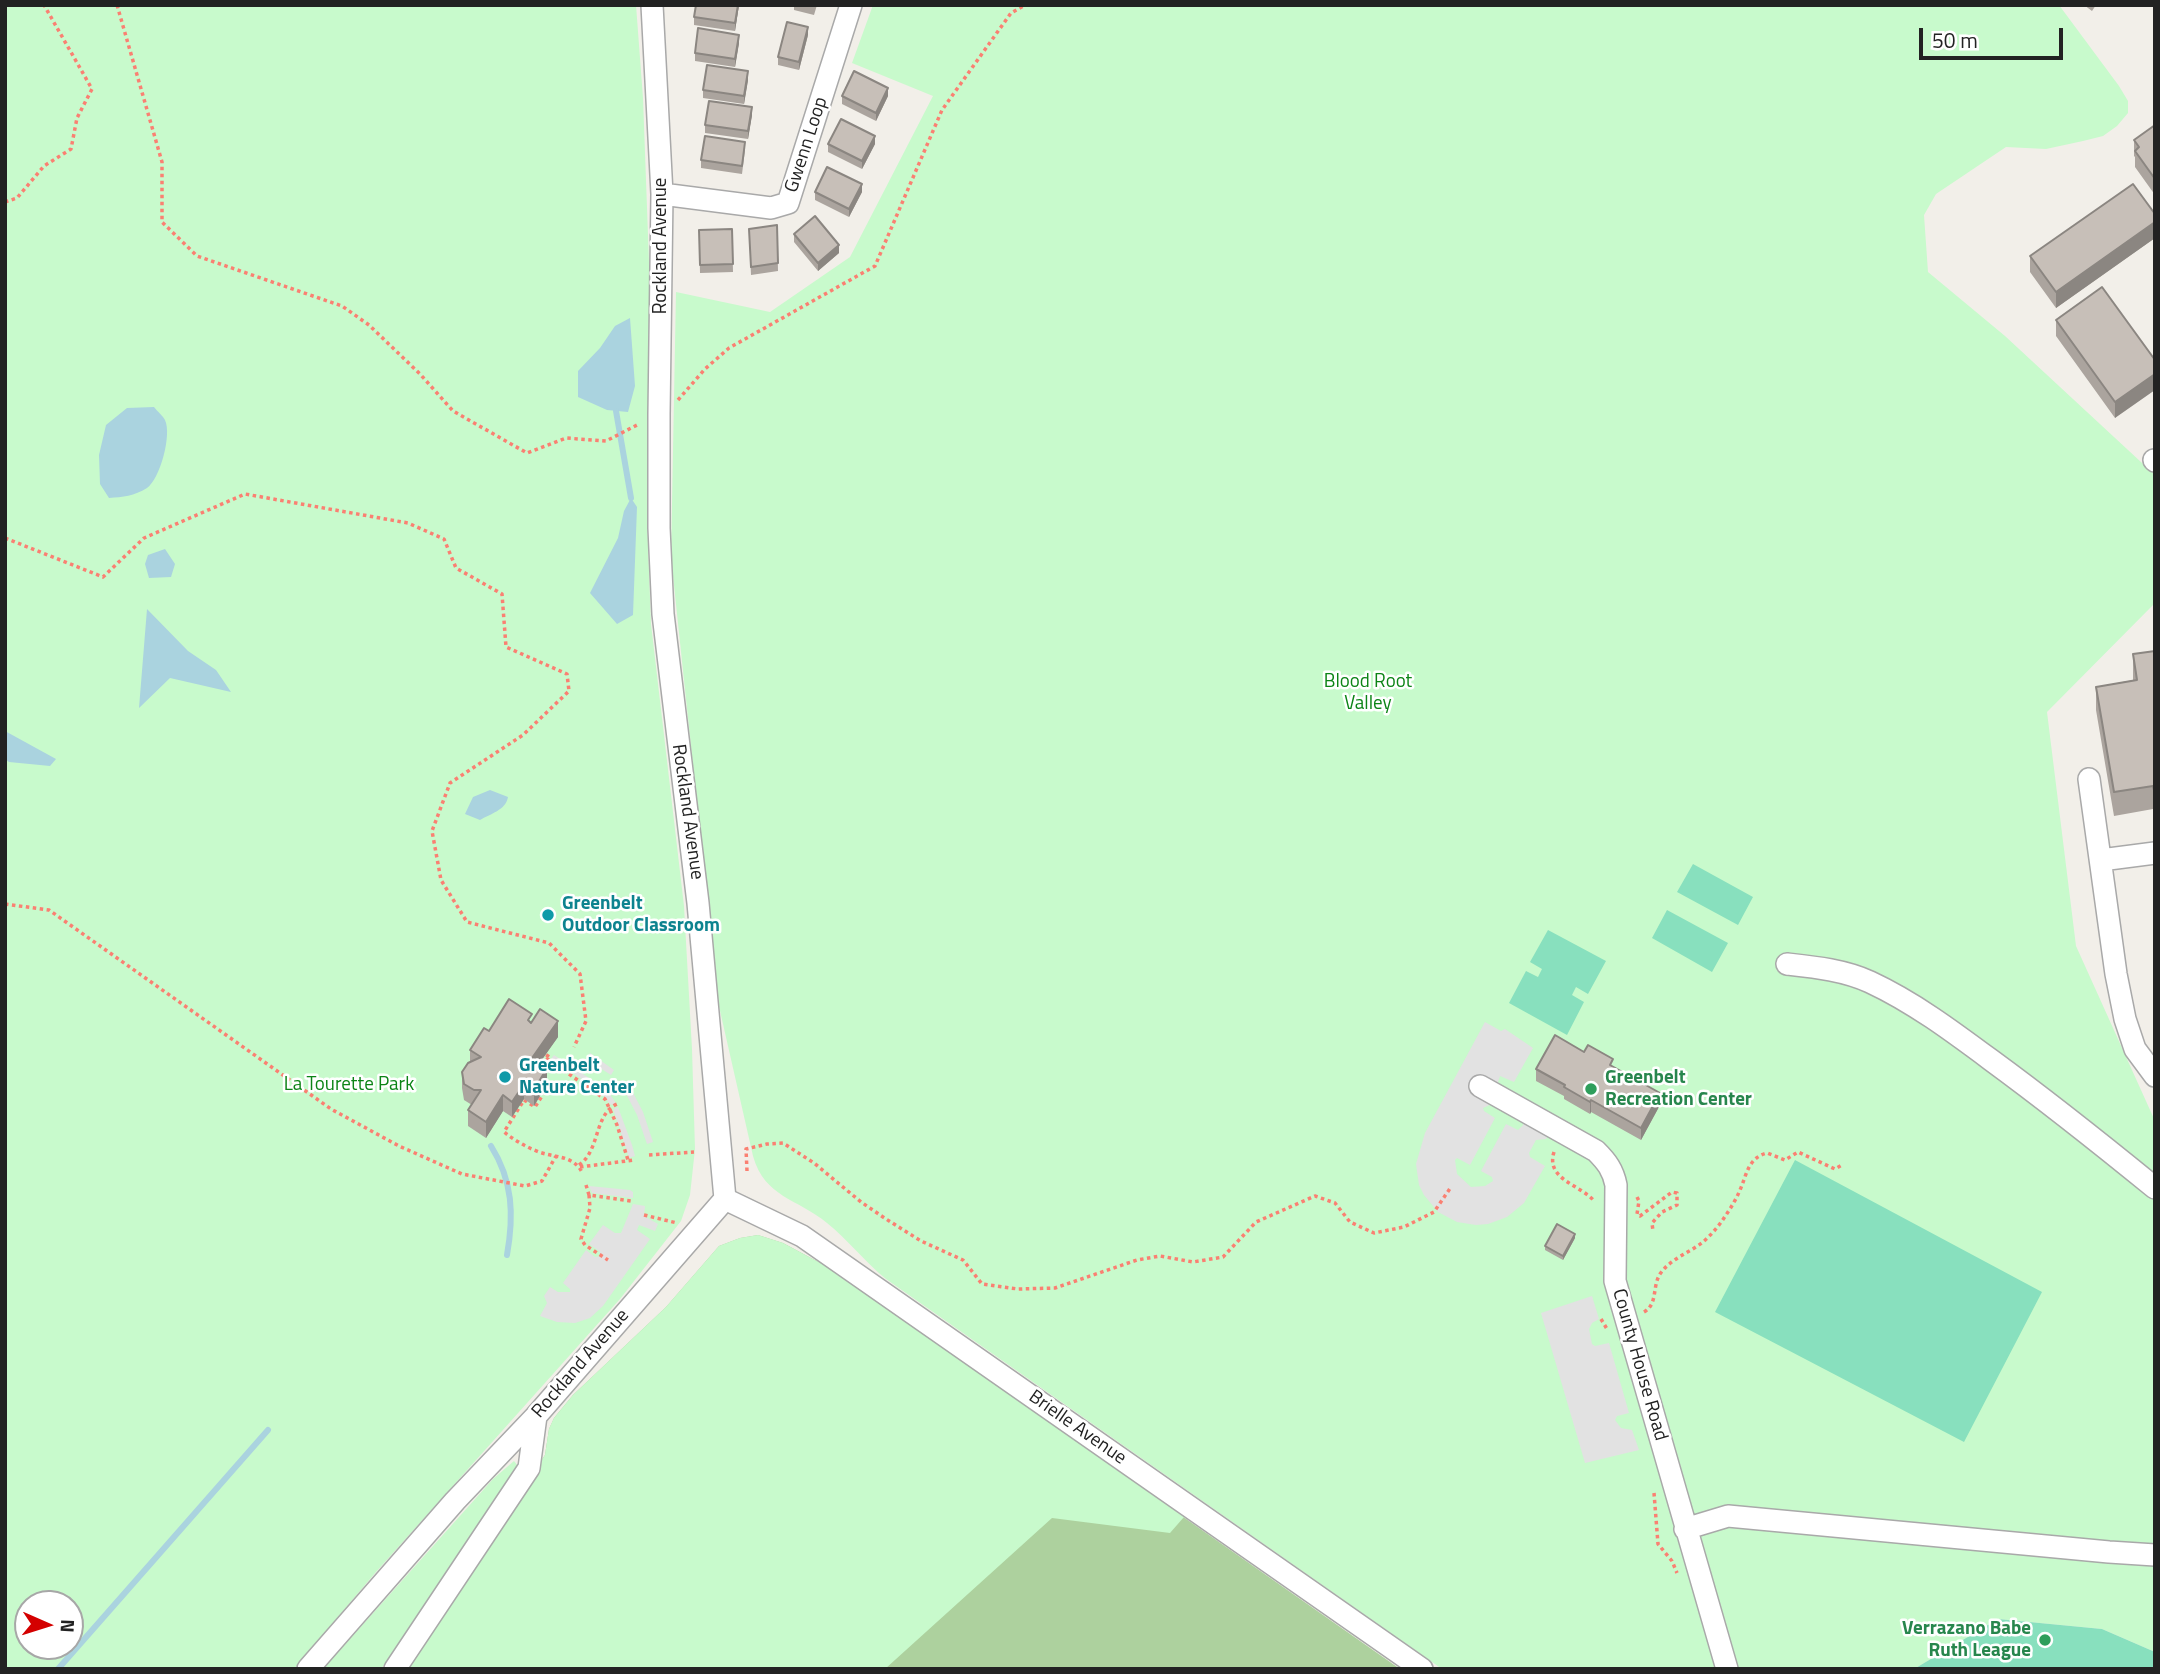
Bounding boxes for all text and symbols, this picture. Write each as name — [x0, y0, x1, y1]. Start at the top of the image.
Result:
scale bar — [1922, 14, 2066, 58]
text: 50 m — [1932, 24, 1978, 56]
street label: Gwenn Loop — [781, 94, 833, 196]
street label: Rockland Avenue — [650, 178, 672, 314]
park label: Blood Root Valley — [1324, 671, 1412, 715]
street label: Rockland Avenue — [666, 743, 708, 881]
place label: Greenbelt Outdoor Classroom — [562, 893, 720, 937]
marker: Greenbelt Outdoor Classroom — [540, 907, 556, 923]
place label: Greenbelt Nature Center — [519, 1055, 634, 1099]
place label: Greenbelt Recreation Center — [1605, 1067, 1752, 1111]
marker: Greenbelt Nature Center — [497, 1069, 513, 1085]
park label: La Tourette Park — [284, 1074, 414, 1096]
marker: Greenbelt Recreation Center — [1583, 1081, 1599, 1097]
street label: County House Road — [1606, 1286, 1672, 1444]
street label: Rockland Avenue — [528, 1305, 634, 1423]
street label: Brielle Avenue — [1024, 1386, 1130, 1470]
north arrow — [14, 1590, 84, 1660]
place label: Verrazano Babe Ruth League — [1902, 1618, 2031, 1662]
text: N — [54, 1619, 83, 1633]
marker: Verrazano Babe Ruth League — [2037, 1632, 2053, 1648]

